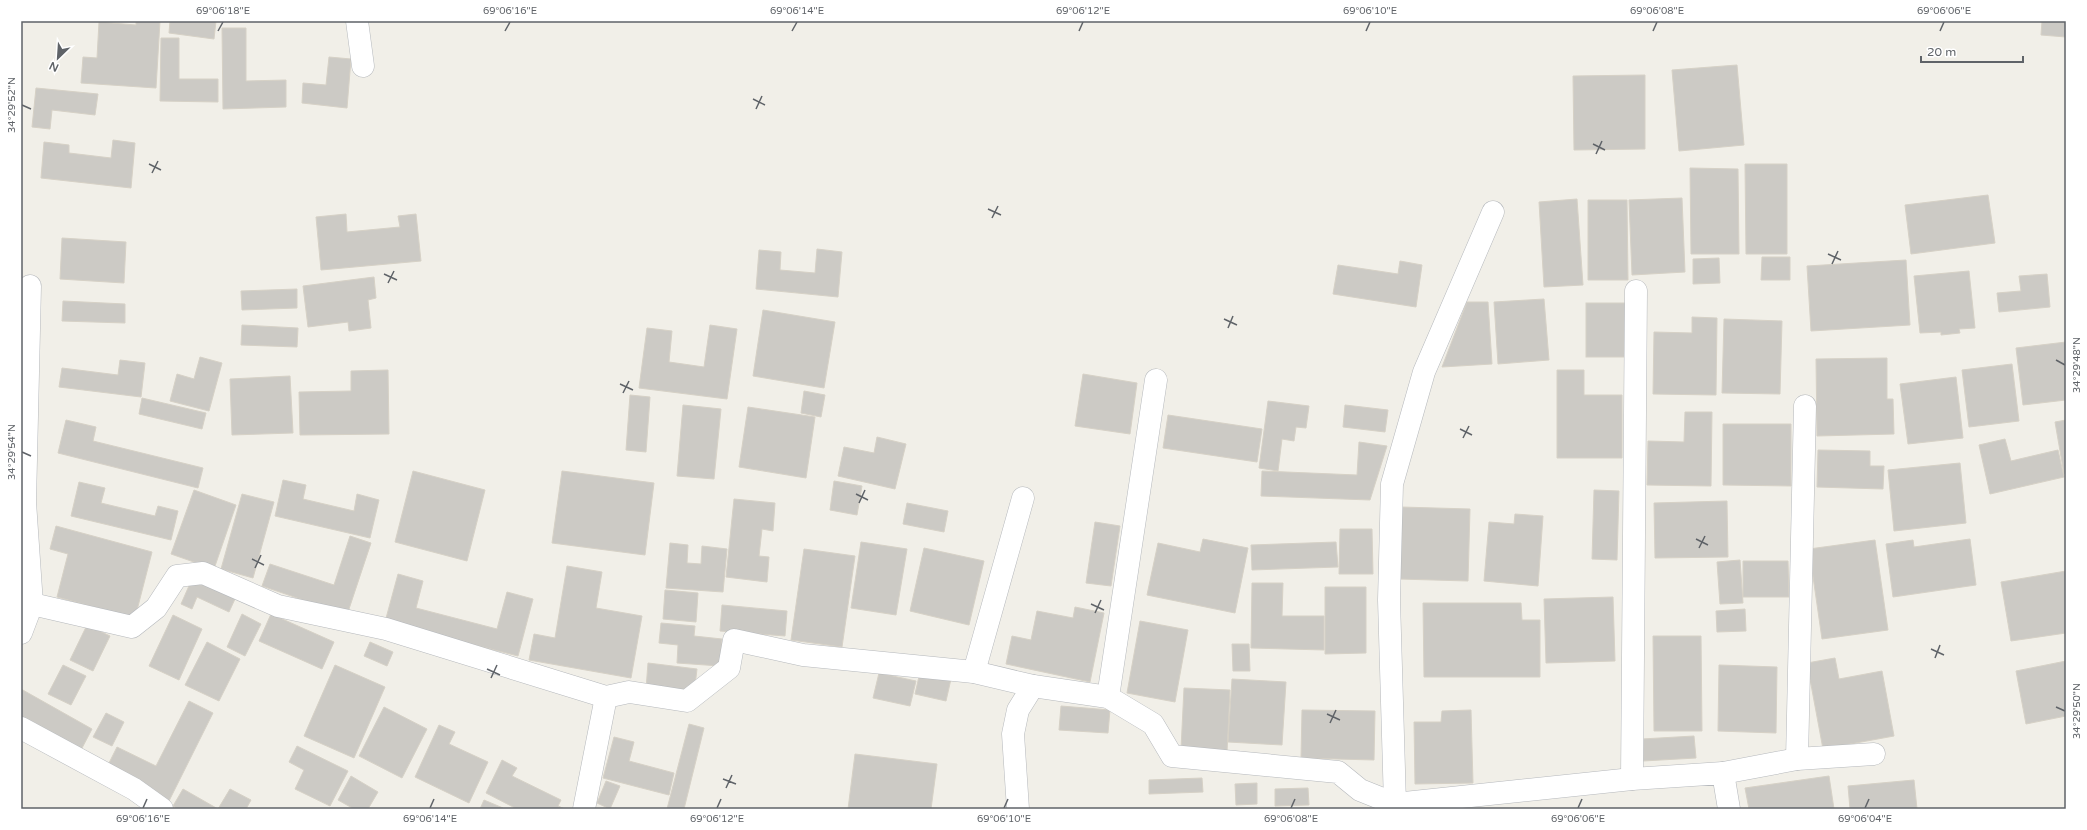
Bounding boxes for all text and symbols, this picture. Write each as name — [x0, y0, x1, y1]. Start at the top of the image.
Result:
text: 69°06'18"E — [196, 5, 250, 17]
text: 69°06'16"E — [483, 5, 537, 17]
text: 69°06'14"E — [770, 5, 824, 17]
text: 69°06'12"E — [1056, 5, 1110, 17]
text: 69°06'10"E — [1343, 5, 1397, 17]
text: 69°06'08"E — [1630, 5, 1684, 17]
text: 69°06'06"E — [1917, 5, 1971, 17]
north arrow — [38, 38, 78, 78]
scale bar — [1921, 38, 2023, 64]
text: 20 m — [1927, 45, 1956, 59]
text: N — [47, 59, 61, 74]
text: 34°29'52"N — [6, 77, 18, 133]
text: 34°29'48"N — [2071, 337, 2083, 393]
text: 34°29'54"N — [6, 424, 18, 480]
text: 34°29'50"N — [2071, 683, 2083, 739]
text: 69°06'16"E — [116, 813, 170, 825]
text: 69°06'14"E — [403, 813, 457, 825]
text: 69°06'12"E — [690, 813, 744, 825]
text: 69°06'10"E — [977, 813, 1031, 825]
text: 69°06'08"E — [1264, 813, 1318, 825]
text: 69°06'06"E — [1551, 813, 1605, 825]
text: 69°06'04"E — [1838, 813, 1892, 825]

